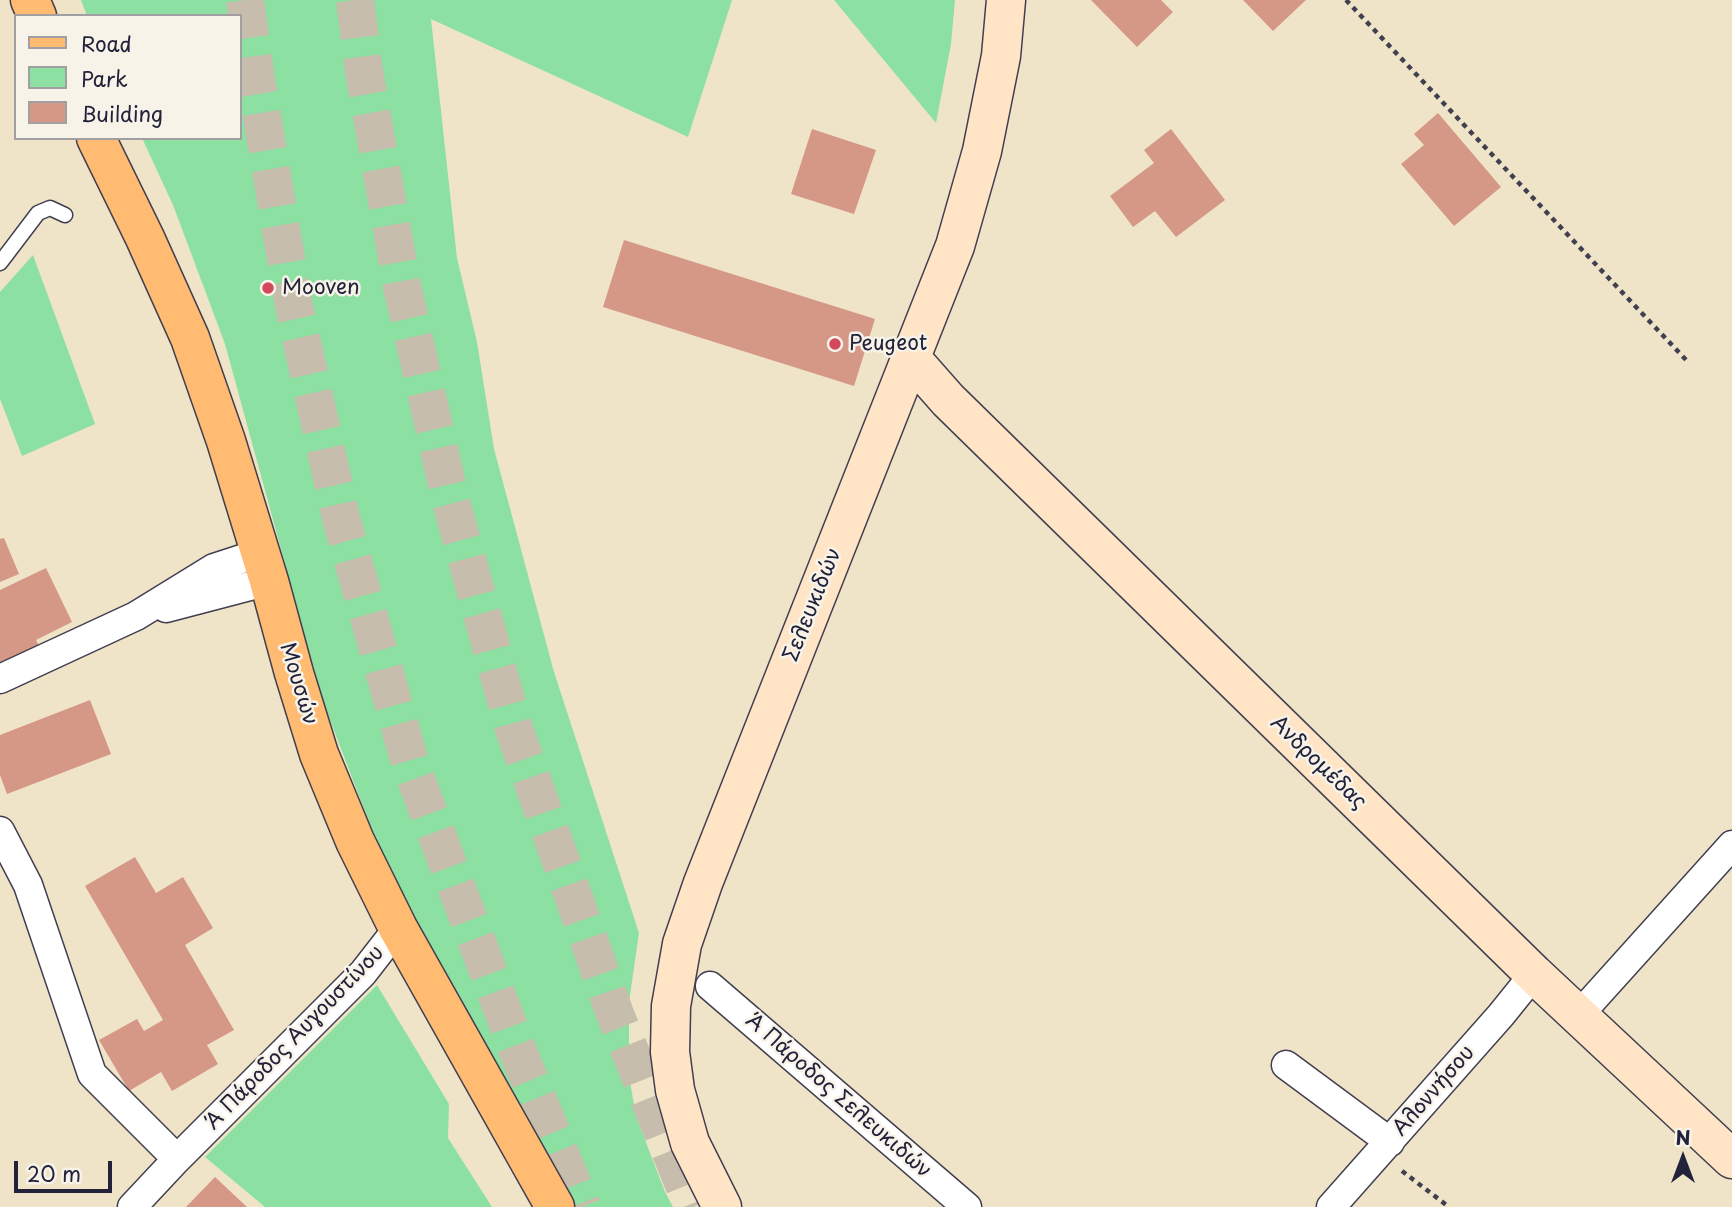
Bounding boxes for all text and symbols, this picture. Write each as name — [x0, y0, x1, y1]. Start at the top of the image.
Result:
legend — [14, 14, 242, 140]
text: Road — [81, 27, 132, 59]
text: Park — [81, 62, 128, 94]
text: Building — [81, 97, 163, 129]
place label: Mooven — [282, 275, 360, 301]
marker: Mooven — [260, 280, 276, 296]
place label: Peugeot — [849, 331, 927, 357]
marker: Peugeot — [827, 336, 843, 352]
street label: Σελευκιδών — [779, 545, 847, 665]
street label: Μουσών — [274, 640, 322, 728]
street label: Ανδρομέδας — [1265, 711, 1371, 815]
street label: Α΄ Πάροδος Αυγουστίνου — [200, 941, 390, 1135]
street label: Α΄ Πάροδος Σελευκιδών — [740, 1008, 936, 1184]
street label: Αλοννήσου — [1388, 1041, 1480, 1141]
north arrow — [1648, 1123, 1718, 1193]
text: N — [1675, 1123, 1691, 1151]
scale bar — [18, 1148, 116, 1192]
text: 20 m — [27, 1157, 81, 1189]

